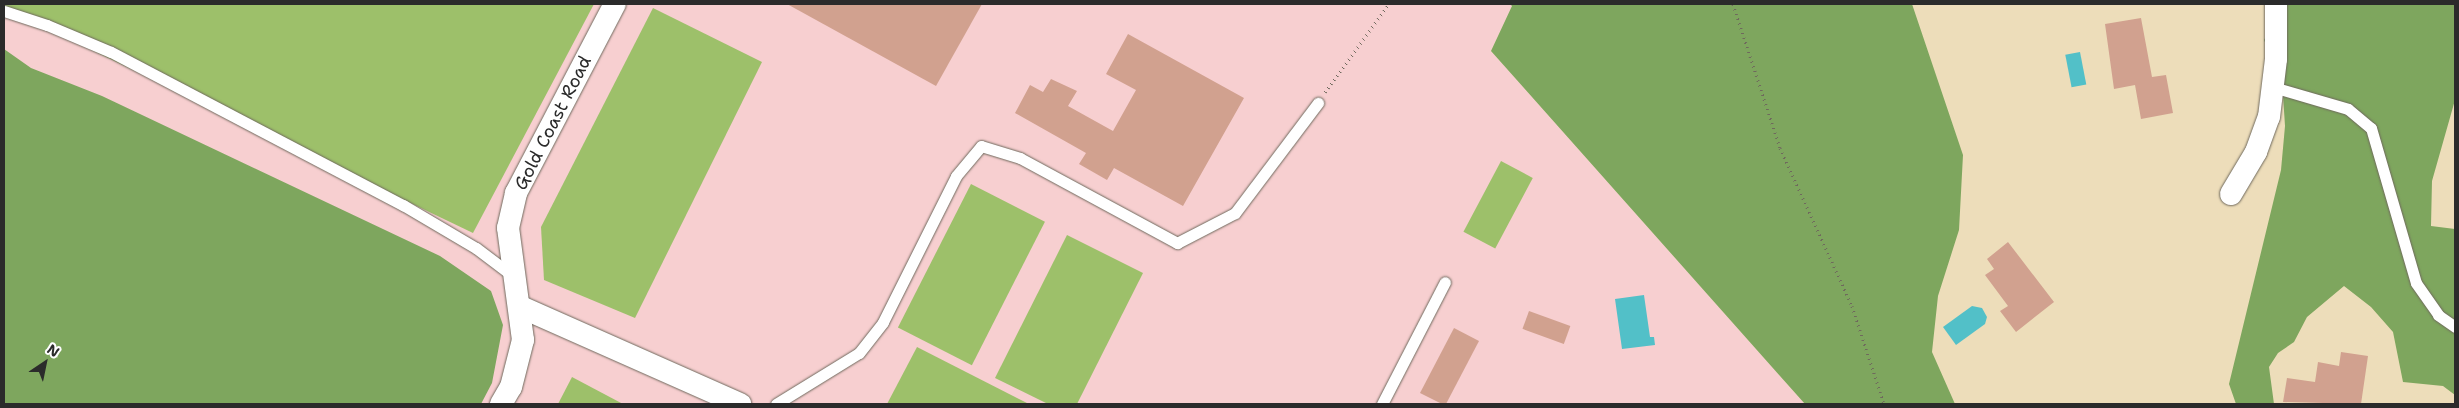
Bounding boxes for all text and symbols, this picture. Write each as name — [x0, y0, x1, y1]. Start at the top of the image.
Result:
street label: Gold Coast Road — [510, 52, 596, 194]
north arrow — [20, 338, 70, 388]
text: N — [44, 340, 63, 361]

